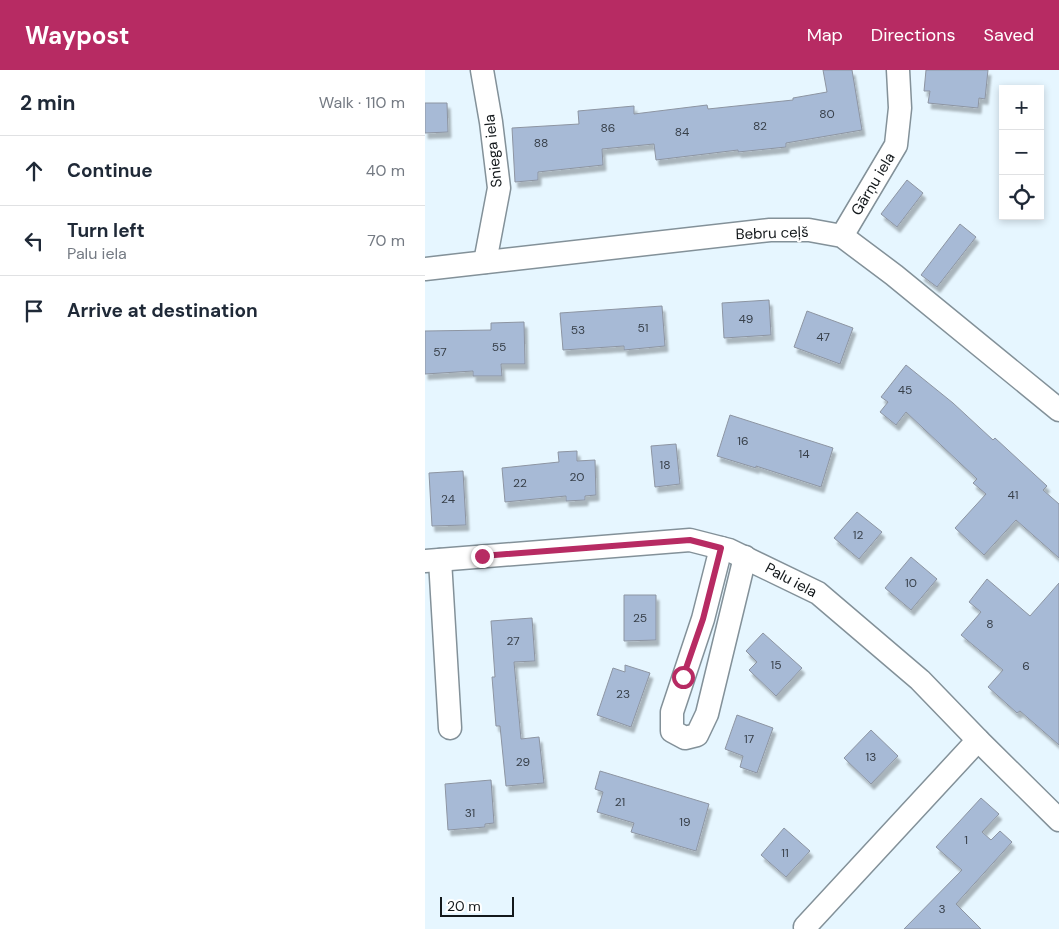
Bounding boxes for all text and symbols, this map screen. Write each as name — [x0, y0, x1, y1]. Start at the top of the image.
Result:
text: Waypost — [25, 20, 129, 51]
text: Map — [807, 23, 843, 47]
text: Directions — [871, 23, 956, 47]
text: Saved — [984, 23, 1034, 47]
map controls — [999, 85, 1044, 220]
button: + — [999, 85, 1044, 130]
text: 2 min — [20, 89, 76, 117]
text: Walk · 110 m — [319, 92, 405, 113]
house number: 80 — [819, 106, 835, 122]
street label: Sniega iela — [479, 113, 507, 189]
house number: 82 — [753, 118, 767, 134]
house number: 86 — [601, 120, 615, 136]
house number: 84 — [675, 124, 689, 140]
button: − — [999, 130, 1044, 175]
house number: 88 — [534, 135, 548, 151]
street label: Gārņu iela — [846, 149, 900, 219]
icon: ahead — [20, 157, 48, 185]
text: Continue — [67, 158, 153, 183]
text: 40 m — [366, 160, 405, 181]
button: locate — [999, 175, 1044, 220]
text: Turn left — [67, 218, 145, 243]
street label: Bebru ceļš — [735, 222, 809, 244]
icon: left — [20, 227, 48, 255]
text: 70 m — [367, 230, 405, 251]
text: Palu iela — [67, 243, 127, 264]
icon: arrive — [20, 297, 48, 325]
text: Arrive at destination — [67, 298, 258, 323]
house number: 49 — [739, 311, 753, 327]
house number: 51 — [637, 320, 649, 336]
house number: 53 — [571, 322, 585, 338]
house number: 47 — [816, 329, 830, 345]
house number: 55 — [492, 339, 506, 355]
house number: 57 — [433, 344, 447, 360]
house number: 45 — [898, 382, 912, 398]
house number: 16 — [737, 433, 749, 449]
house number: 14 — [798, 446, 810, 462]
house number: 18 — [659, 457, 671, 473]
house number: 20 — [569, 469, 585, 485]
house number: 22 — [513, 475, 527, 491]
house number: 41 — [1007, 487, 1019, 503]
house number: 24 — [441, 491, 455, 507]
house number: 12 — [853, 527, 863, 543]
route end — [471, 545, 494, 568]
street label: Palu iela — [762, 558, 820, 602]
house number: 10 — [905, 575, 917, 591]
house number: 25 — [633, 610, 647, 626]
house number: 8 — [986, 616, 994, 632]
house number: 27 — [506, 633, 520, 649]
house number: 15 — [770, 657, 782, 673]
house number: 6 — [1022, 658, 1030, 674]
route start — [672, 666, 695, 689]
house number: 23 — [616, 686, 630, 702]
house number: 17 — [744, 731, 754, 747]
house number: 13 — [866, 749, 876, 765]
house number: 29 — [516, 754, 530, 770]
house number: 21 — [615, 794, 625, 810]
house number: 31 — [465, 805, 475, 821]
house number: 19 — [679, 814, 691, 830]
house number: 1 — [964, 832, 968, 848]
house number: 11 — [781, 845, 789, 861]
scale bar — [440, 894, 514, 917]
text: 20 m — [447, 897, 481, 915]
house number: 3 — [938, 901, 946, 917]

